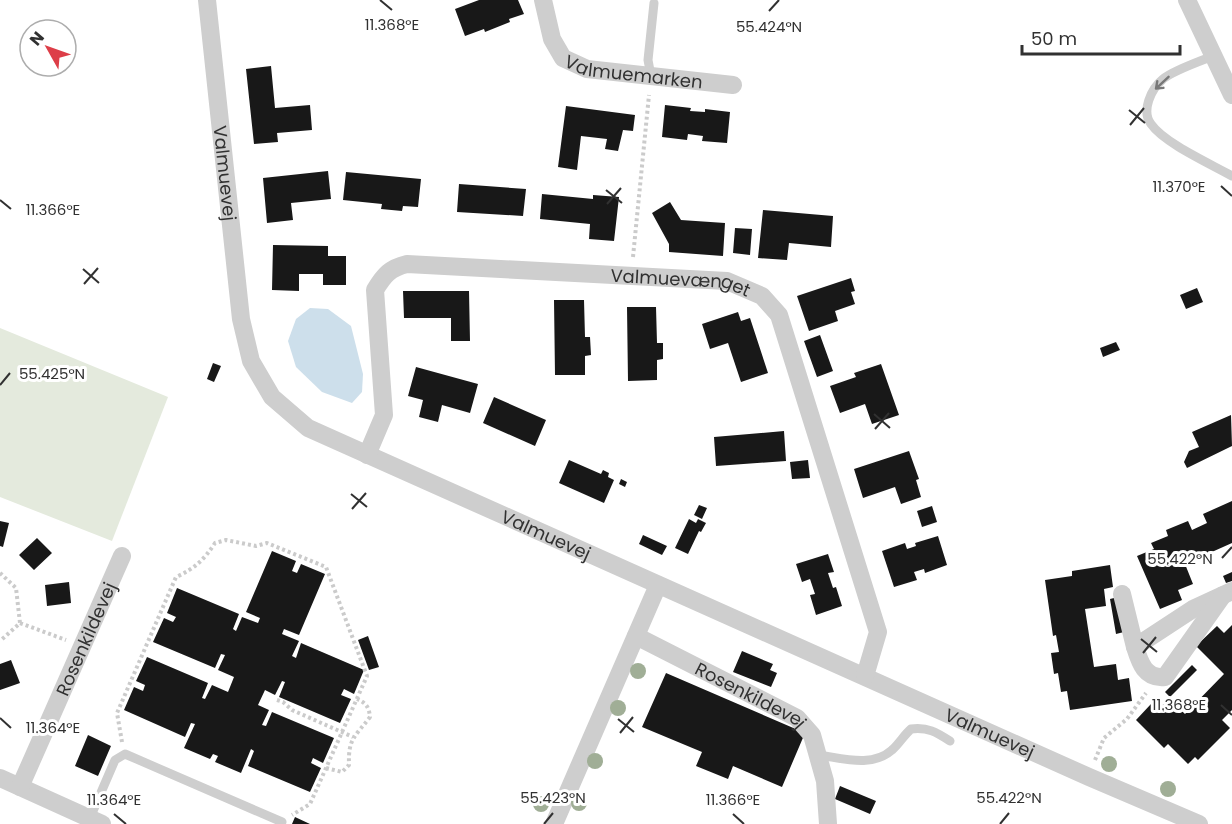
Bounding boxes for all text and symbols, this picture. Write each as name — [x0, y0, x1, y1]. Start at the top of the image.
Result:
text: 11.368°E — [365, 14, 419, 35]
text: 55.424°N — [736, 16, 802, 37]
north arrow — [18, 18, 78, 78]
scale bar — [1022, 18, 1180, 56]
text: 50 m — [1031, 26, 1077, 51]
text: N — [24, 27, 50, 51]
street label: Valmuemarken — [561, 48, 704, 94]
one-way arrow — [1154, 76, 1169, 90]
street label: Valmuevej — [208, 124, 243, 222]
text: 11.370°E — [1152, 176, 1206, 197]
text: 11.366°E — [26, 199, 80, 220]
street label: Valmuevænget — [610, 262, 755, 302]
text: 55.425°N — [19, 363, 85, 384]
street label: Valmuevej — [497, 503, 595, 565]
text: 55.422°N — [1147, 548, 1213, 569]
street label: Rosenkildevej — [49, 578, 121, 700]
street label: Rosenkildevej — [691, 656, 812, 733]
text: 11.368°E — [1152, 694, 1206, 715]
street label: Valmuevej — [941, 702, 1039, 764]
text: 11.364°E — [26, 717, 80, 738]
text: 55.423°N — [520, 787, 586, 808]
text: 55.422°N — [976, 787, 1042, 808]
text: 11.364°E — [87, 789, 141, 810]
text: 11.366°E — [706, 789, 760, 810]

